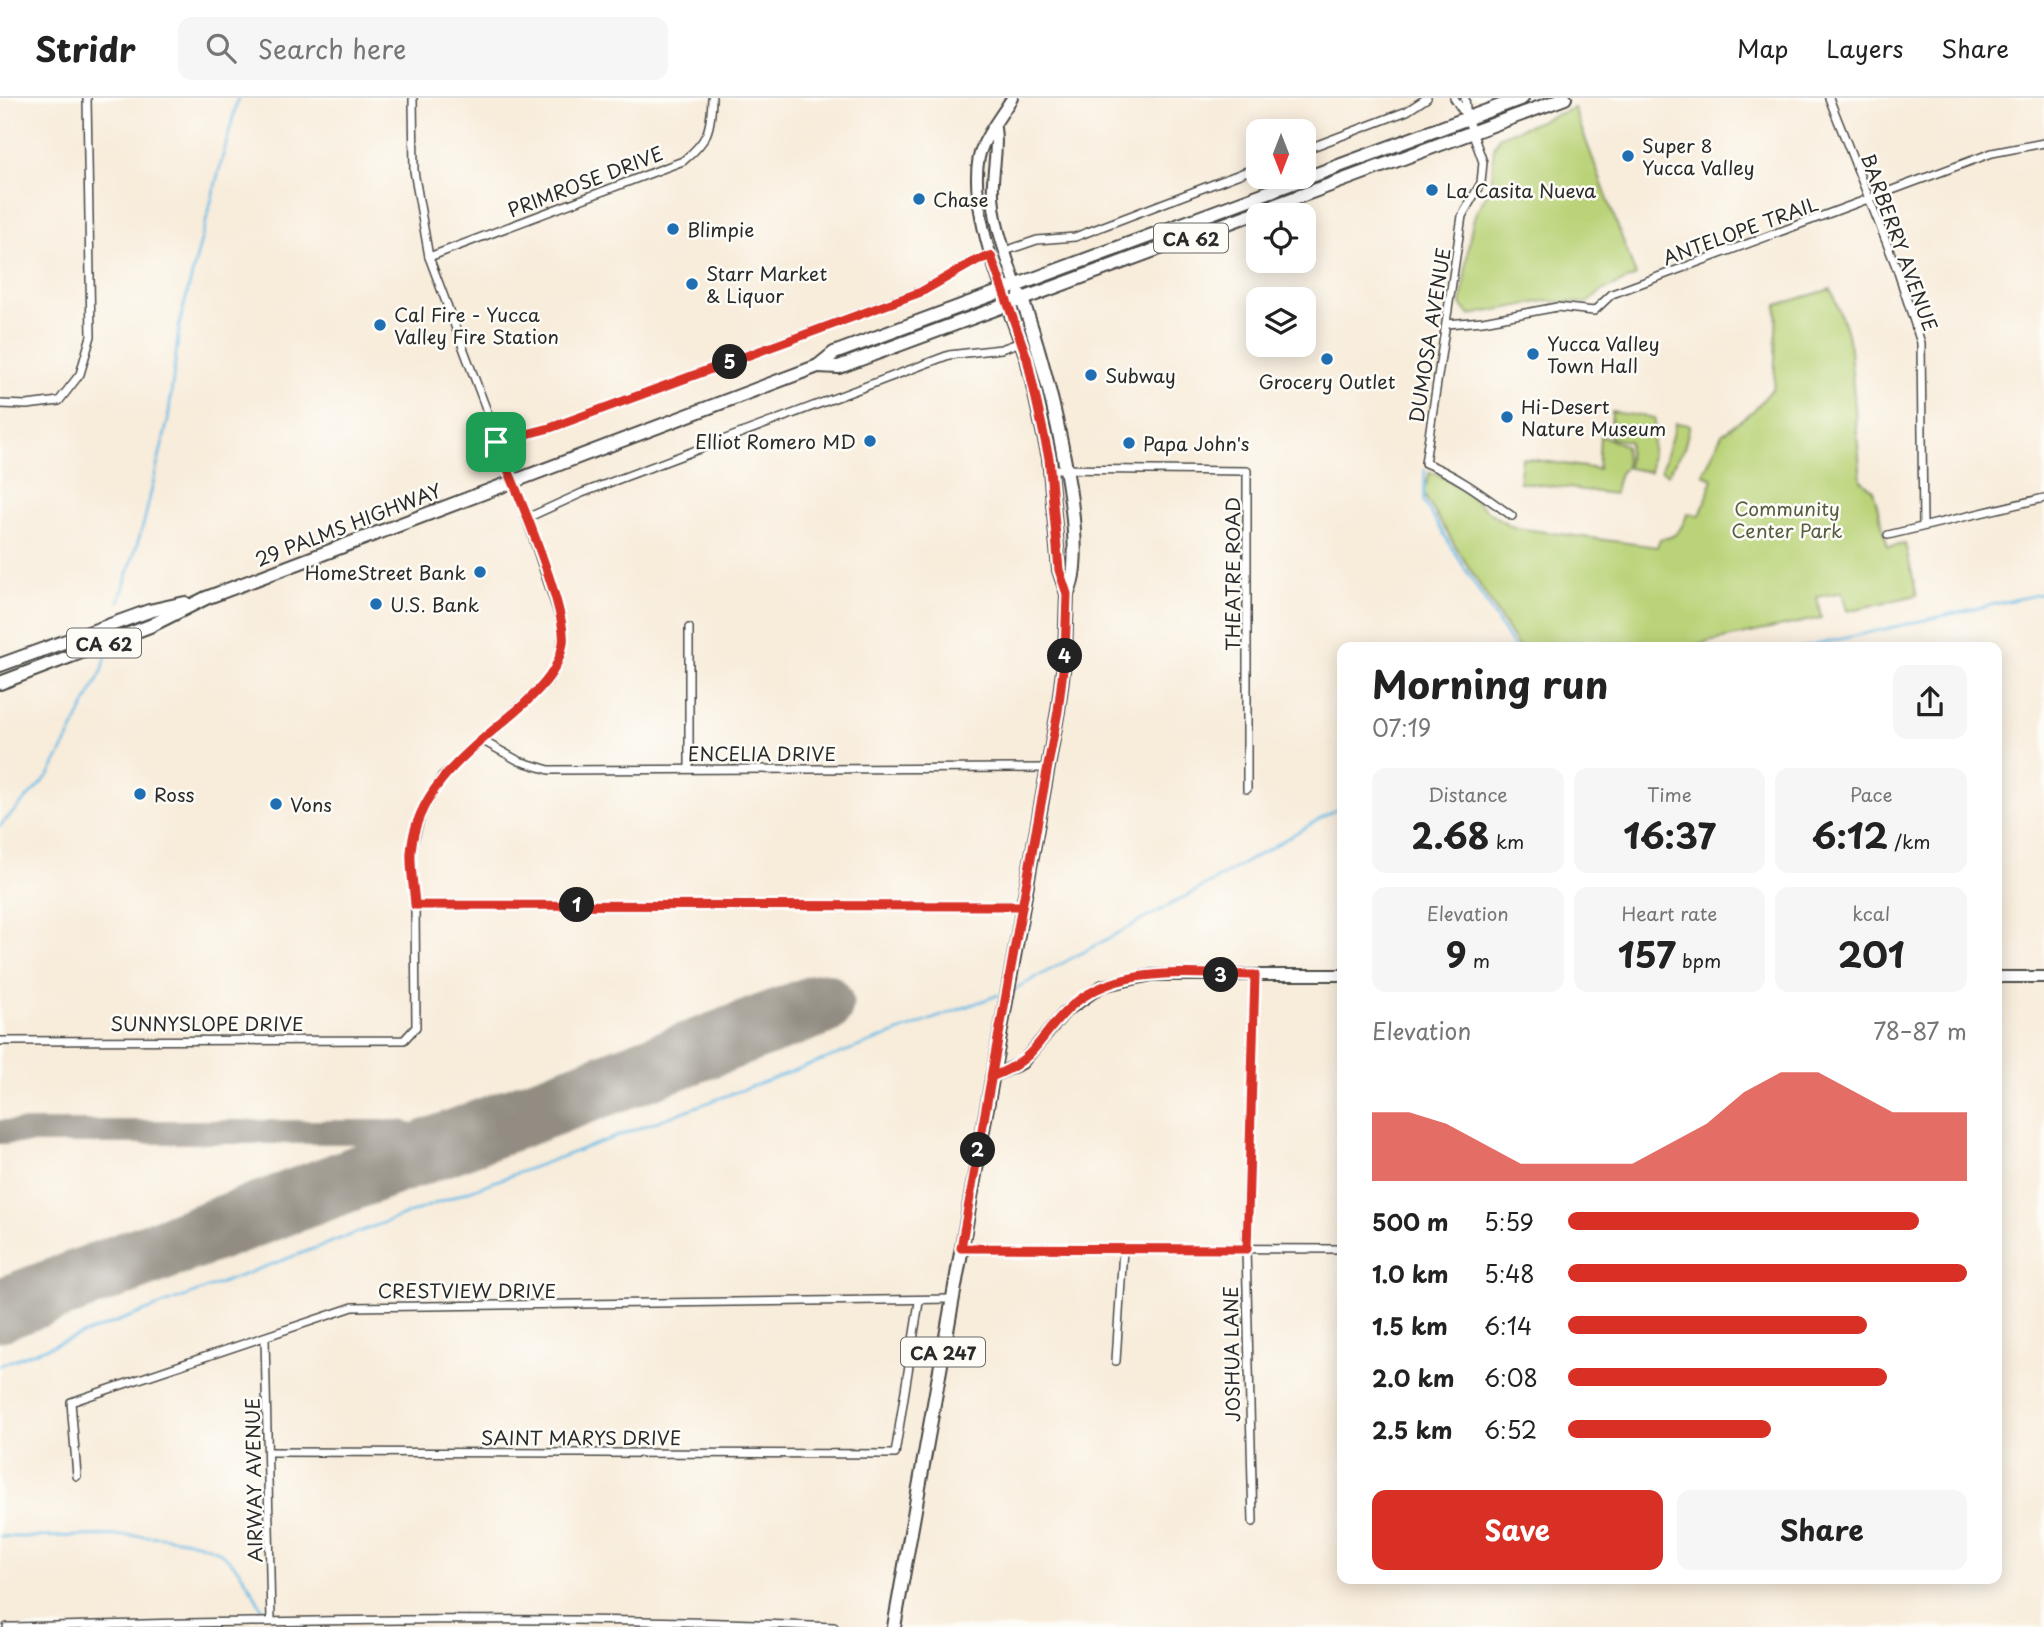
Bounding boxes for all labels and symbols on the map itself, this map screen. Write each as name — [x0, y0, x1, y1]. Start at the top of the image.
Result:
north arrow — [1246, 119, 1316, 189]
place label: Super 8 Yucca Valley — [1642, 131, 1755, 181]
street label: PRIMROSE DRIVE — [503, 138, 667, 224]
marker: Super 8 Yucca Valley — [1620, 148, 1636, 164]
street label: BARBERRY AVENUE — [1855, 149, 1945, 335]
place label: La Casita Nueva — [1446, 176, 1597, 204]
marker: La Casita Nueva — [1424, 182, 1440, 198]
place label: Chase — [933, 185, 989, 213]
street label: ANTELOPE TRAIL — [1658, 189, 1822, 271]
marker: Chase — [911, 191, 927, 207]
place label: Blimpie — [687, 215, 754, 243]
marker: Blimpie — [665, 221, 681, 237]
road number: CA 62 — [1154, 223, 1228, 252]
street label: DUMOSA AVENUE — [1401, 245, 1457, 425]
place label: Starr Market & Liquor — [706, 259, 827, 309]
marker: Starr Market & Liquor — [684, 276, 700, 292]
place label: Cal Fire - Yucca Valley Fire Station — [394, 300, 559, 350]
marker: Cal Fire - Yucca Valley Fire Station — [372, 317, 388, 333]
place label: Yucca Valley Town Hall — [1547, 329, 1660, 379]
pin: 5 — [712, 344, 748, 380]
marker: Yucca Valley Town Hall — [1525, 346, 1541, 362]
marker: Grocery Outlet — [1319, 351, 1335, 367]
place label: Subway — [1105, 361, 1176, 389]
marker: Subway — [1083, 367, 1099, 383]
place label: Grocery Outlet — [1258, 367, 1396, 395]
place label: Hi-Desert Nature Museum — [1521, 392, 1666, 442]
marker: Hi-Desert Nature Museum — [1499, 409, 1515, 425]
pin — [466, 412, 526, 472]
place label: Elliot Romero MD — [695, 427, 856, 455]
place label: Papa John's — [1143, 429, 1249, 457]
marker: Elliot Romero MD — [862, 433, 878, 449]
marker: Papa John's — [1121, 435, 1137, 451]
street label: 29 PALMS HIGHWAY — [251, 476, 445, 572]
park label: Community Center Park — [1731, 494, 1843, 544]
street label: THEATRE ROAD — [1218, 497, 1246, 651]
place label: HomeStreet Bank — [305, 558, 466, 586]
marker: HomeStreet Bank — [472, 564, 488, 580]
place label: U.S. Bank — [390, 590, 480, 618]
marker: U.S. Bank — [368, 596, 384, 612]
road number: CA 62 — [67, 628, 141, 658]
pin: 4 — [1048, 638, 1082, 674]
street label: ENCELIA DRIVE — [688, 739, 836, 767]
place label: Ross — [154, 780, 195, 808]
marker: Ross — [132, 786, 148, 802]
place label: Vons — [290, 790, 332, 818]
marker: Vons — [268, 796, 284, 812]
pin: 1 — [560, 888, 594, 922]
pin: 3 — [1204, 958, 1238, 992]
street label: SUNNYSLOPE DRIVE — [110, 1009, 304, 1037]
pin: 2 — [960, 1132, 996, 1168]
street label: CRESTVIEW DRIVE — [378, 1276, 556, 1304]
street label: JOSHUA LANE — [1216, 1286, 1246, 1422]
road number: CA 247 — [901, 1338, 985, 1366]
street label: AIRWAY AVENUE — [238, 1397, 268, 1563]
street label: SAINT MARYS DRIVE — [481, 1423, 681, 1451]

